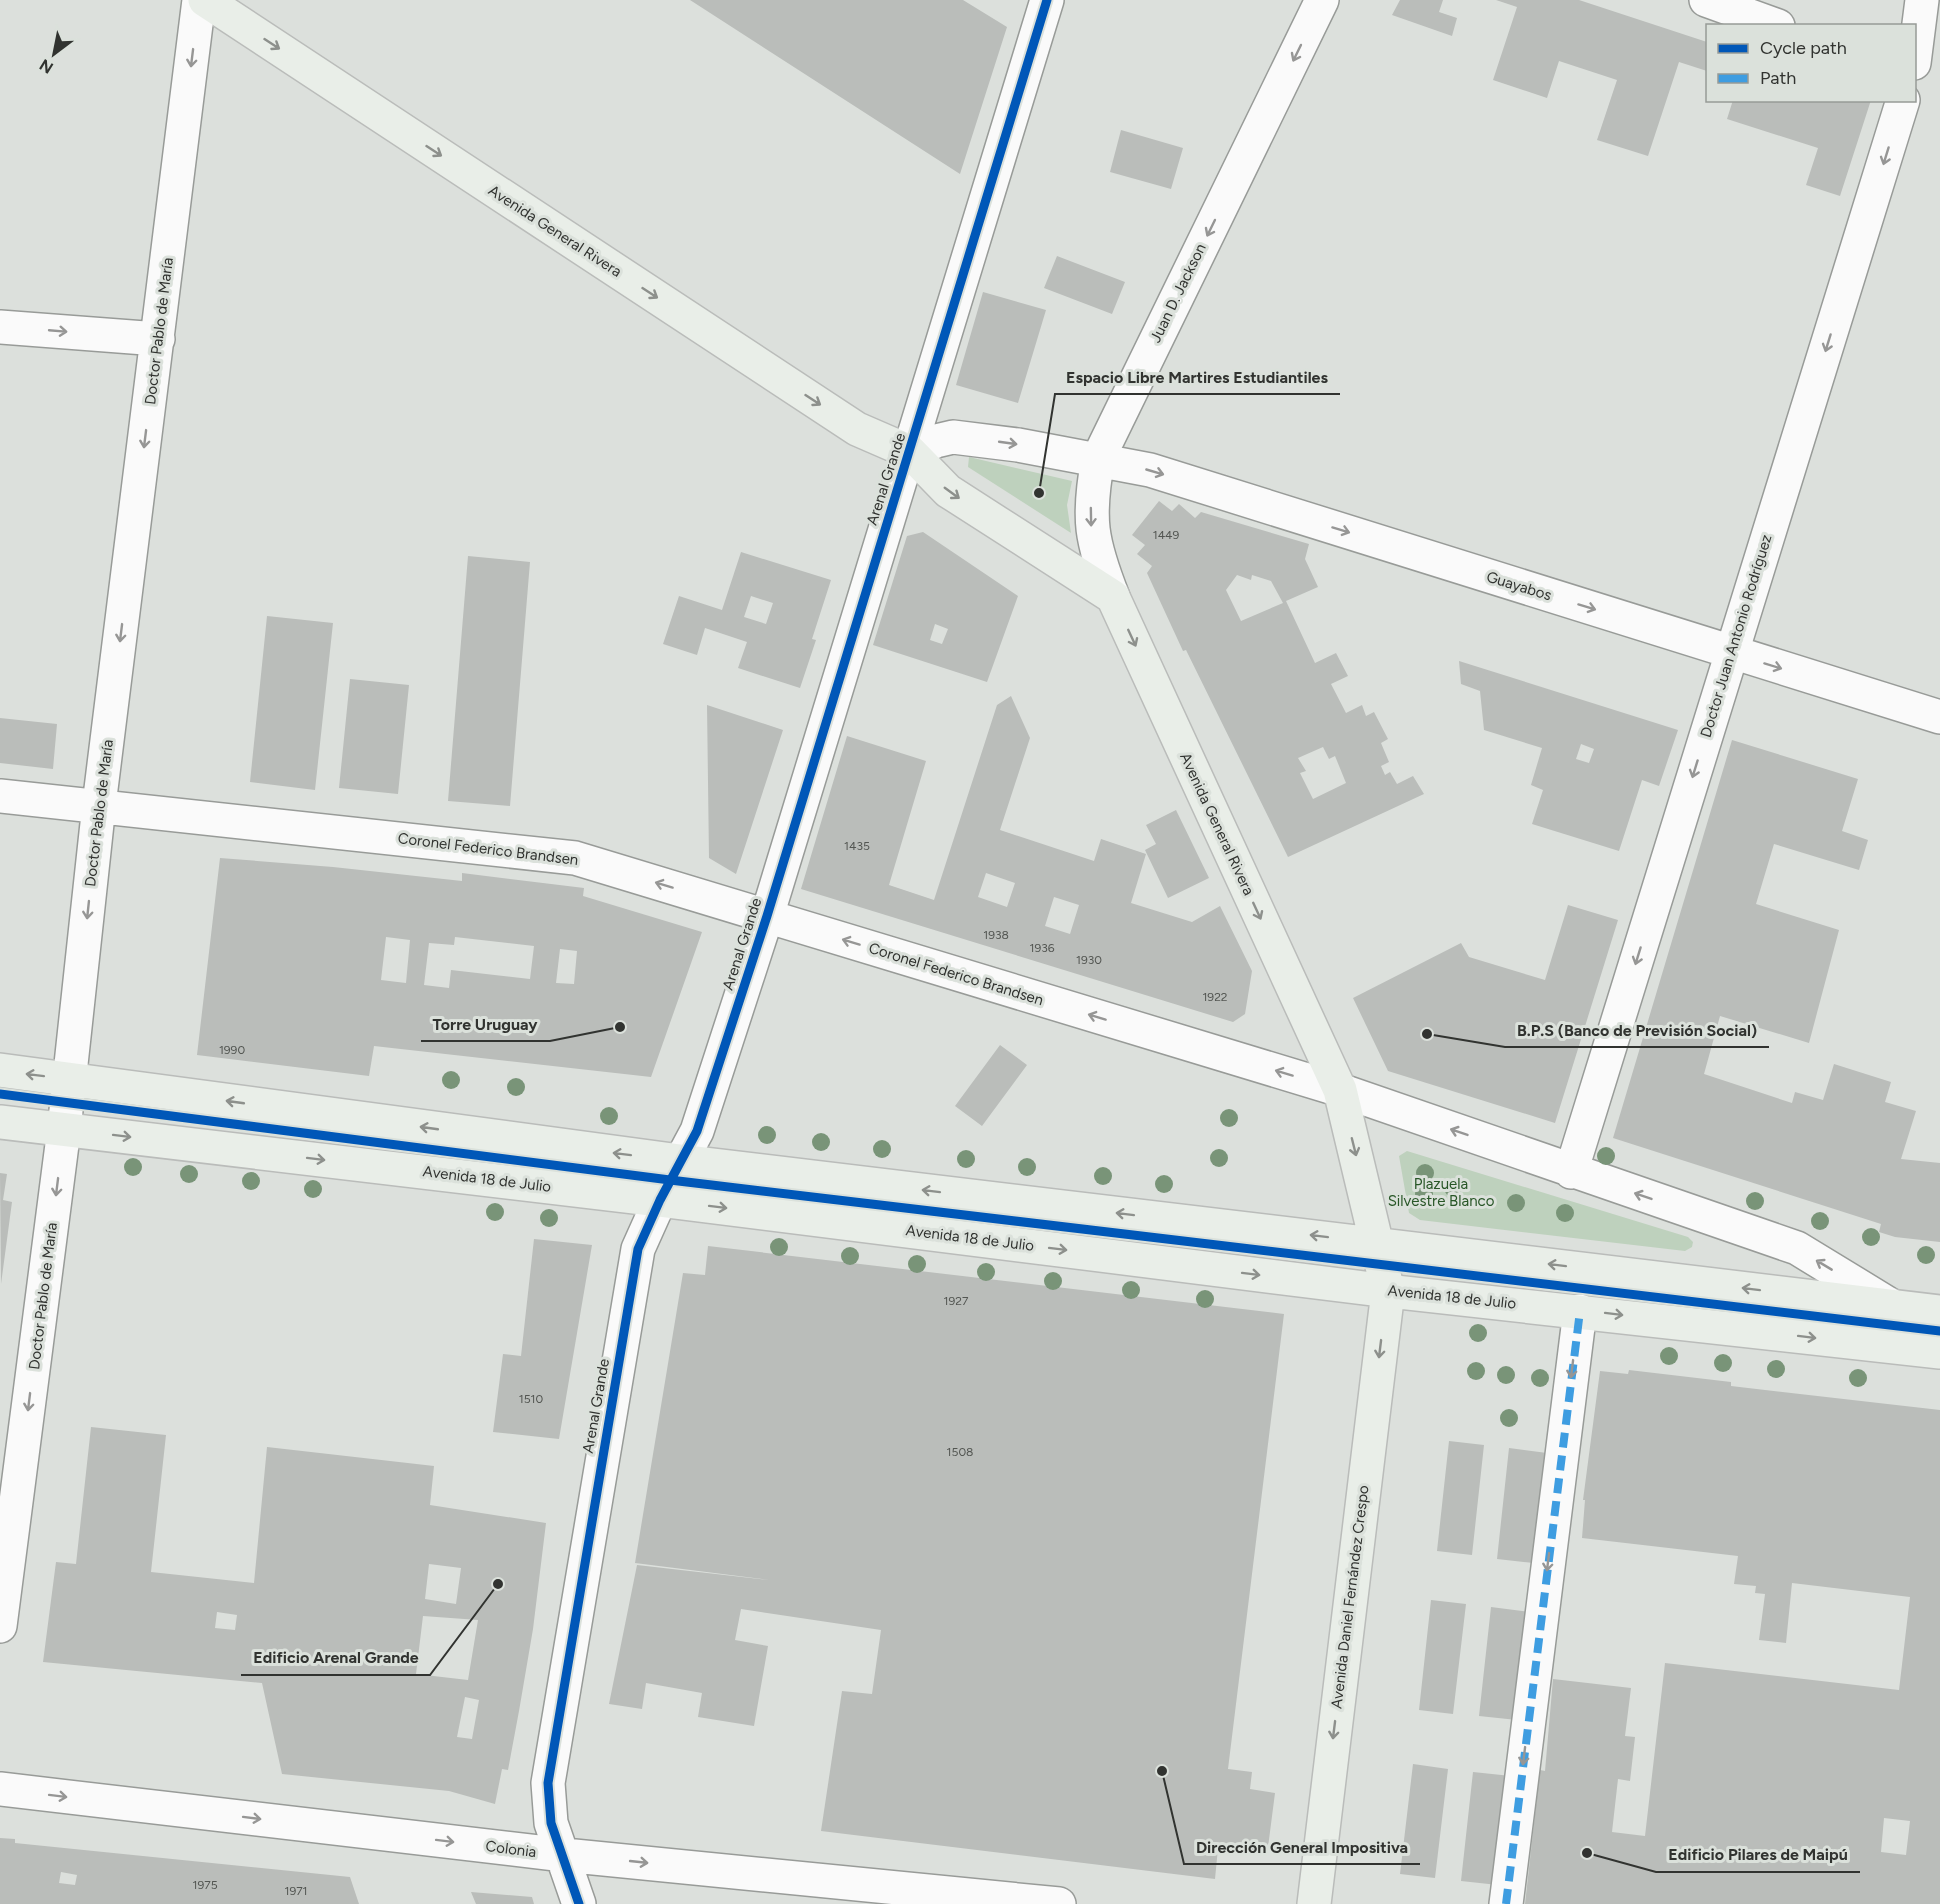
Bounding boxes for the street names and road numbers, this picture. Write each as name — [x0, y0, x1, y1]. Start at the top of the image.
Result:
street label: Avenida General Rivera — [485, 181, 625, 281]
street label: Juan D. Jackson — [1146, 241, 1210, 345]
street label: Doctor Pablo de María — [141, 256, 177, 406]
street label: Arenal Grande — [863, 431, 909, 527]
street label: Doctor Juan Antonio Rodríguez — [1696, 532, 1776, 740]
street label: Guayabos — [1484, 568, 1554, 604]
street label: Doctor Pablo de María — [81, 738, 117, 888]
street label: Avenida General Rivera — [1176, 750, 1258, 898]
street label: Coronel Federico Brandsen — [397, 829, 579, 869]
street label: Arenal Grande — [719, 896, 765, 992]
street label: Coronel Federico Brandsen — [866, 939, 1046, 1009]
street label: Avenida 18 de Julio — [422, 1162, 552, 1196]
street label: Doctor Pablo de María — [25, 1221, 61, 1371]
street label: Avenida 18 de Julio — [905, 1221, 1035, 1255]
street label: Avenida 18 de Julio — [1387, 1281, 1517, 1313]
street label: Arenal Grande — [579, 1357, 613, 1455]
street label: Avenida Daniel Fernández Crespo — [1327, 1484, 1373, 1710]
street label: Colonia — [485, 1837, 537, 1861]

